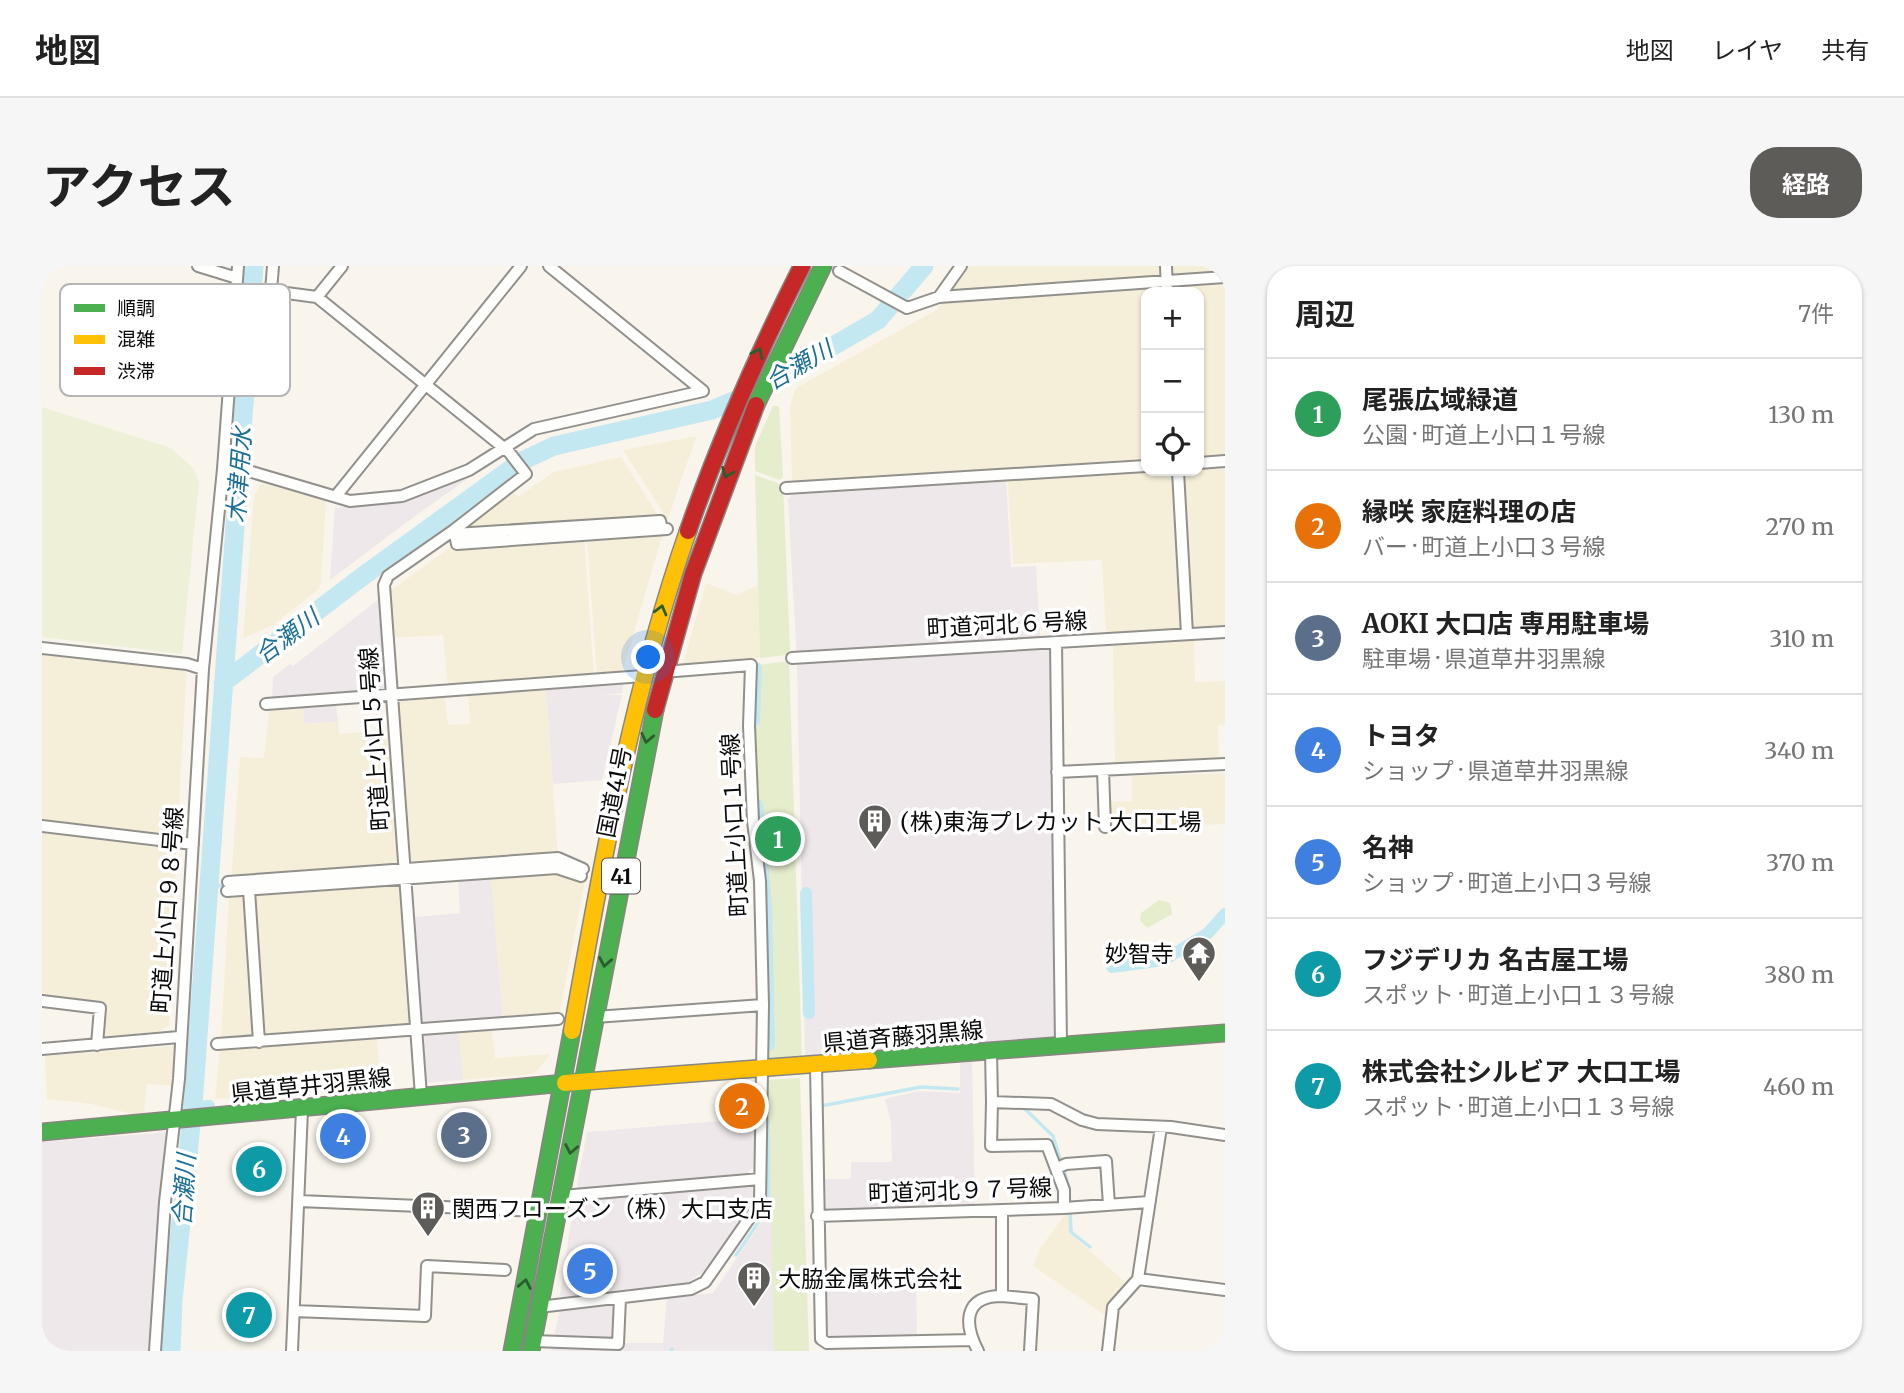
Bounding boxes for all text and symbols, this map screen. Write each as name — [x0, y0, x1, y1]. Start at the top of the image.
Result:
text: 地図 — [35, 30, 101, 71]
text: 地図 — [1626, 35, 1674, 66]
text: レイヤ — [1712, 35, 1783, 66]
text: 共有 — [1821, 35, 1869, 66]
button: 経路 — [1750, 147, 1862, 218]
text: アクセス — [42, 156, 236, 217]
legend — [60, 284, 290, 396]
map controls — [1141, 287, 1204, 476]
button: + — [1141, 287, 1204, 350]
text: 周辺 — [1295, 295, 1355, 333]
text: 順調 — [117, 296, 155, 320]
text: 7件 — [1798, 299, 1834, 328]
text: 混雑 — [117, 327, 155, 351]
water label: 合瀬川 — [760, 332, 841, 396]
one-way arrow — [750, 348, 764, 360]
button: − — [1141, 350, 1204, 413]
text: 渋滞 — [117, 359, 155, 383]
text: 尾張広域緑道 — [1362, 383, 1518, 416]
text: 1 — [1313, 400, 1323, 429]
text: 130 m — [1768, 400, 1834, 429]
button: locate — [1141, 413, 1204, 476]
text: 公園 · 町道上小口１号線 — [1362, 420, 1606, 449]
water label: 木津用水 — [220, 423, 258, 524]
one-way arrow — [722, 466, 736, 478]
text: 縁咲 家庭料理の店 — [1362, 495, 1576, 528]
text: 2 — [1311, 512, 1325, 541]
text: 270 m — [1766, 512, 1834, 541]
text: バー · 町道上小口３号線 — [1362, 532, 1606, 561]
water label: 合瀬川 — [249, 600, 327, 670]
one-way arrow — [653, 604, 667, 616]
street label: 町道河北６号線 — [926, 605, 1088, 643]
text: AOKI 大口店 専用駐車場 — [1362, 607, 1649, 640]
text: 3 — [1311, 624, 1325, 653]
text: 310 m — [1769, 624, 1834, 653]
your location — [631, 640, 665, 674]
text: 駐車場 · 県道草井羽黒線 — [1362, 644, 1606, 673]
street label: 町道上小口５号線 — [353, 646, 395, 832]
text: トヨタ — [1362, 719, 1440, 752]
one-way arrow — [641, 732, 656, 744]
street label: 町道上小口１号線 — [715, 732, 753, 918]
text: 4 — [1311, 736, 1325, 765]
text: 340 m — [1764, 736, 1834, 765]
street label: 国道41号 — [591, 744, 637, 840]
text: ショップ · 県道草井羽黒線 — [1362, 756, 1629, 785]
building icon: (株)東海プレカット 大口工場 — [856, 802, 894, 851]
street label: 町道上小口９８号線 — [145, 806, 189, 1014]
place label: (株)東海プレカット 大口工場 — [900, 807, 1201, 836]
pin: 1 — [755, 813, 801, 865]
text: 名神 — [1362, 831, 1414, 864]
text: 5 — [1311, 848, 1325, 877]
text: 370 m — [1766, 848, 1834, 877]
road number: 41 — [602, 858, 640, 894]
text: ショップ · 町道上小口３号線 — [1362, 868, 1652, 897]
temple icon: 妙智寺 — [1180, 934, 1218, 983]
place label: 妙智寺 — [1105, 939, 1174, 968]
text: フジデリカ 名古屋工場 — [1362, 943, 1628, 976]
one-way arrow — [598, 956, 613, 968]
text: 6 — [1311, 960, 1325, 989]
text: 380 m — [1764, 960, 1834, 989]
text: スポット · 町道上小口１３号線 — [1362, 980, 1675, 1009]
street label: 県道斉藤羽黒線 — [822, 1015, 984, 1057]
text: 株式会社シルビア 大口工場 — [1362, 1055, 1680, 1088]
street label: 県道草井羽黒線 — [229, 1062, 393, 1108]
text: 7 — [1311, 1072, 1325, 1101]
text: 460 m — [1763, 1072, 1834, 1101]
pin: 2 — [719, 1080, 765, 1132]
text: スポット · 町道上小口１３号線 — [1362, 1092, 1675, 1121]
pin: 3 — [441, 1109, 487, 1161]
pin: 4 — [320, 1110, 366, 1162]
pin: 6 — [236, 1143, 282, 1195]
one-way arrow — [564, 1143, 579, 1155]
water label: 合瀬川 — [166, 1150, 202, 1227]
street label: 町道河北９７号線 — [868, 1172, 1052, 1208]
building icon: 関西フローズン（株）大口支店 — [409, 1189, 447, 1238]
place label: 関西フローズン（株）大口支店 — [452, 1194, 773, 1223]
pin: 5 — [567, 1245, 613, 1297]
building icon: 大脇金属株式会社 — [735, 1259, 773, 1308]
place label: 大脇金属株式会社 — [778, 1264, 962, 1293]
one-way arrow — [517, 1278, 532, 1290]
pin: 7 — [226, 1289, 272, 1341]

